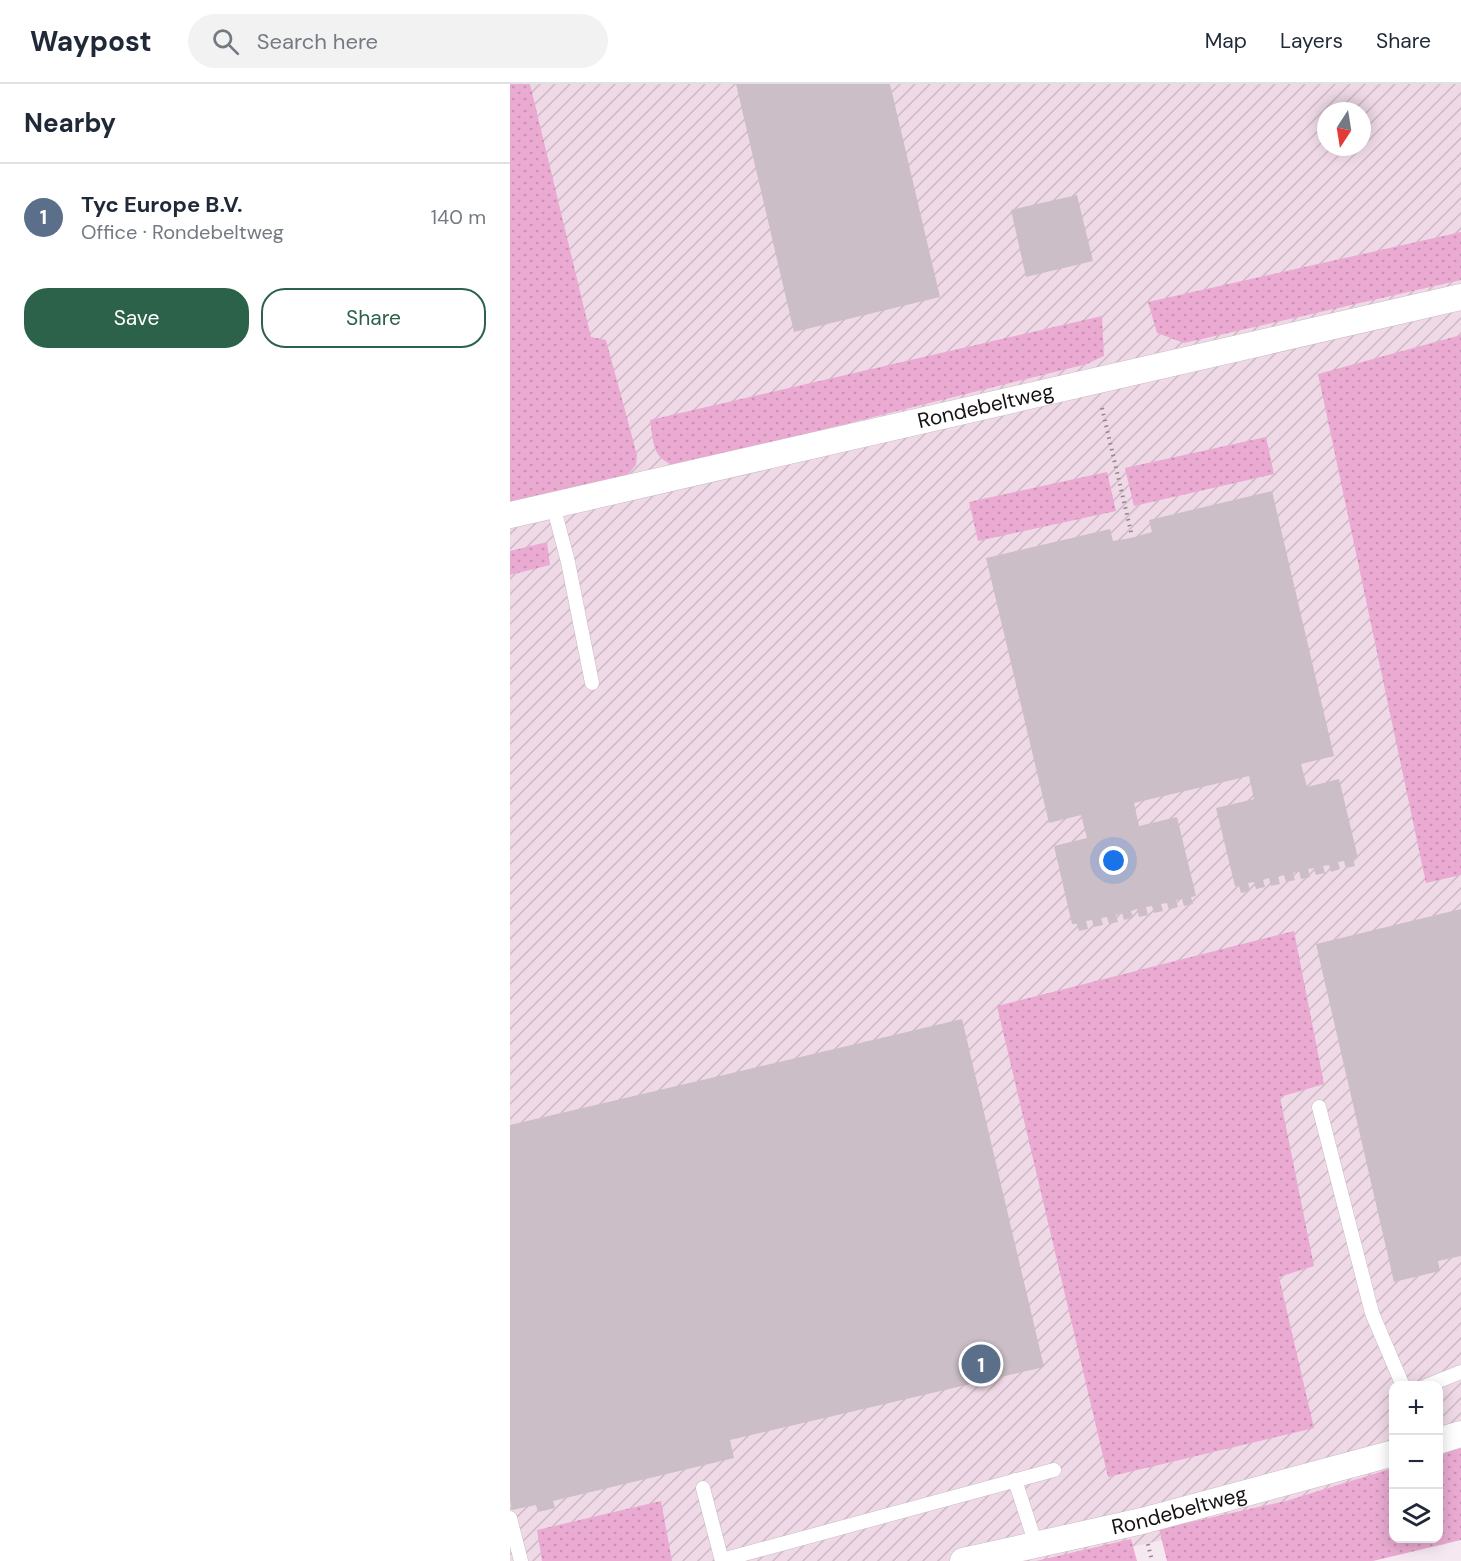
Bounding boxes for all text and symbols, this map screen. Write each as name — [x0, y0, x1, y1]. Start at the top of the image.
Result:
search box — [188, 14, 608, 68]
text: Waypost — [30, 23, 152, 60]
icon: search — [209, 25, 242, 58]
text: Search here — [257, 27, 378, 56]
text: Map — [1205, 27, 1247, 55]
text: Layers — [1280, 27, 1343, 55]
text: Share — [1376, 27, 1431, 55]
north arrow — [1317, 102, 1371, 156]
text: Nearby — [24, 106, 116, 140]
text: Tyc Europe B.V. — [81, 190, 243, 219]
text: 1 — [40, 204, 47, 230]
text: 140 m — [431, 204, 486, 230]
text: Office · Rondebeltweg — [81, 219, 284, 245]
button: Save — [24, 288, 249, 348]
button: Share — [261, 288, 486, 348]
street label: Rondebeltweg — [915, 377, 1057, 435]
your location — [1099, 846, 1128, 875]
pin: 1 — [962, 1342, 1000, 1386]
map controls — [1389, 1381, 1443, 1543]
button: + — [1389, 1381, 1443, 1435]
button: − — [1389, 1435, 1443, 1489]
street label: Rondebeltweg — [1109, 1479, 1250, 1541]
button: layers — [1389, 1489, 1443, 1543]

